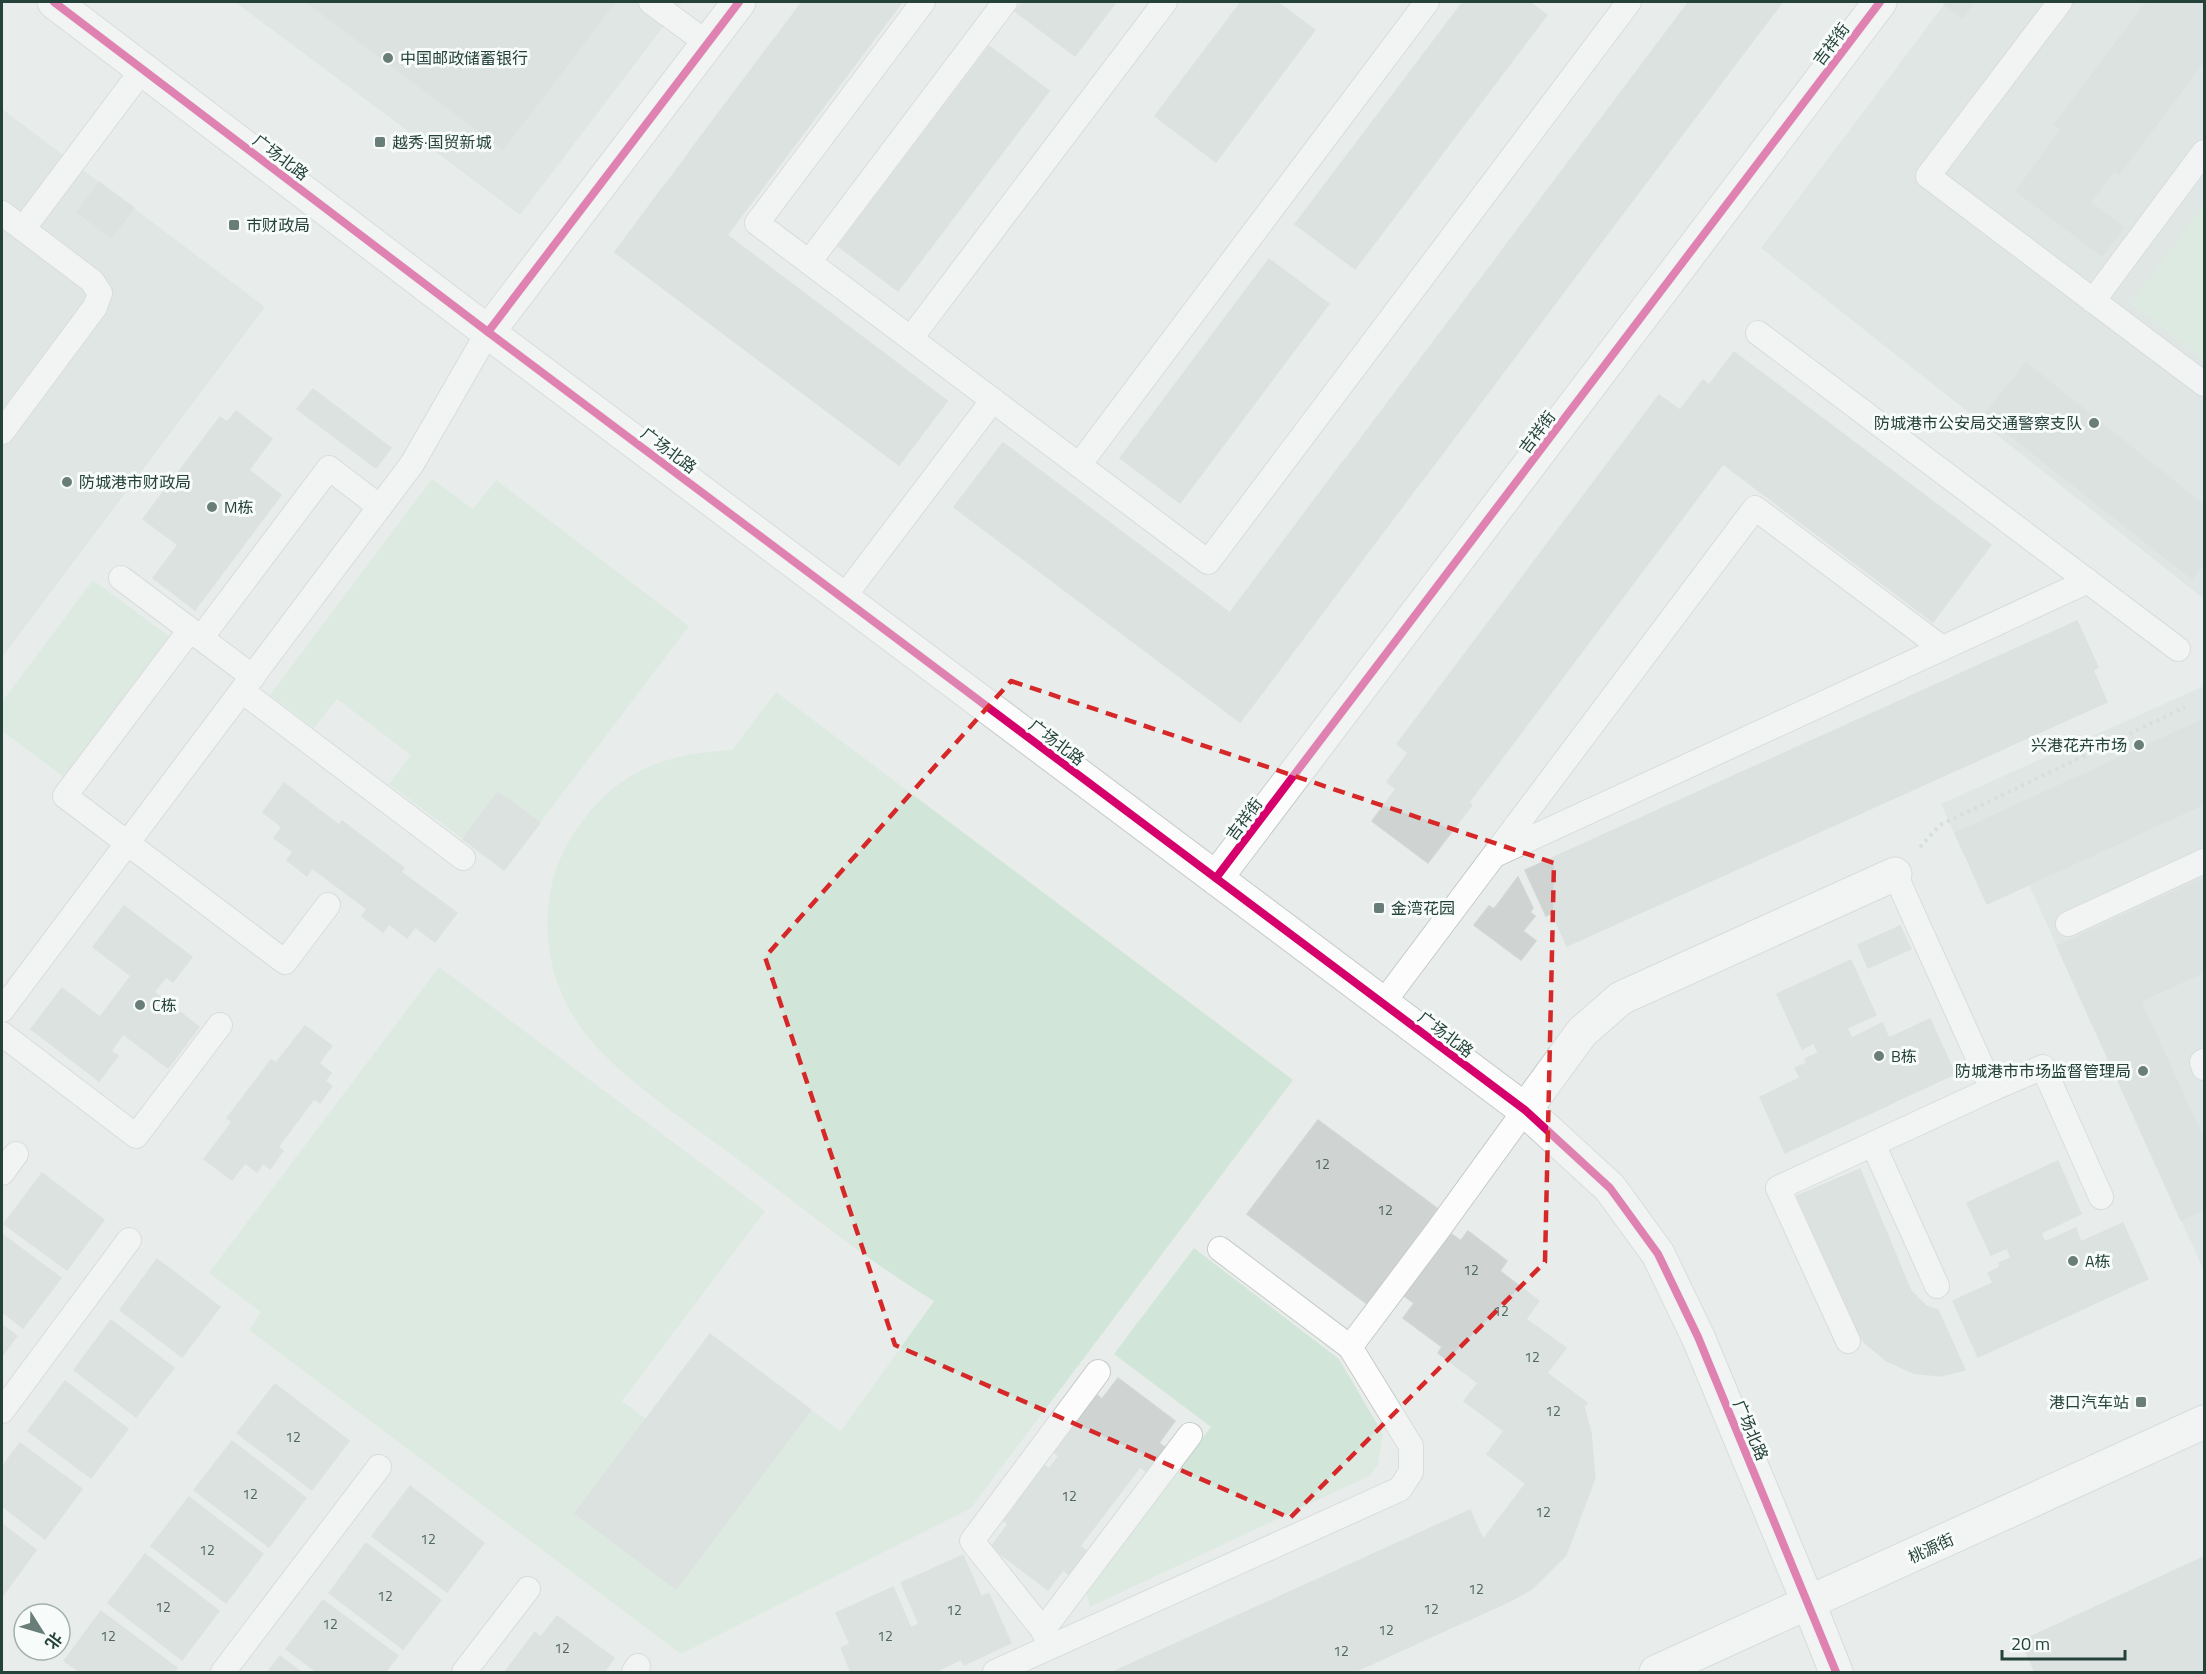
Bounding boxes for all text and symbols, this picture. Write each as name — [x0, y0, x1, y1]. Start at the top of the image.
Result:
street label: 吉祥街 — [1807, 18, 1855, 70]
place label: 中国邮政储蓄银行 — [400, 46, 528, 70]
marker: 中国邮政储蓄银行 — [381, 51, 395, 65]
street label: 广场北路 — [248, 128, 314, 186]
place label: 越秀·国贸新城 — [392, 130, 491, 154]
marker: 越秀·国贸新城 — [373, 135, 387, 149]
place label: 巿财政局 — [246, 213, 310, 237]
marker: 巿财政局 — [227, 218, 241, 232]
street label: 吉祥街 — [1513, 406, 1561, 458]
place label: 防城港市公安局交通警察支队 — [1874, 411, 2082, 435]
marker: 防城港市公安局交通警察支队 — [2087, 416, 2101, 430]
street label: 广场北路 — [636, 421, 702, 479]
place label: 防城港市财政局 — [79, 470, 191, 494]
marker: 防城港市财政局 — [60, 475, 74, 489]
place label: M栋 — [224, 495, 253, 519]
marker: M栋 — [205, 500, 219, 514]
street label: 广场北路 — [1024, 713, 1090, 771]
place label: 兴港花卉市场 — [2031, 733, 2127, 757]
marker: 兴港花卉市场 — [2132, 738, 2146, 752]
street label: 吉祥街 — [1220, 793, 1268, 845]
place label: 金湾花园 — [1391, 896, 1455, 920]
marker: 金湾花园 — [1372, 901, 1386, 915]
place label: C栋 — [152, 993, 177, 1017]
marker: C栋 — [133, 998, 147, 1012]
street label: 广场北路 — [1413, 1005, 1479, 1063]
place label: B栋 — [1891, 1044, 1917, 1068]
marker: B栋 — [1872, 1049, 1886, 1063]
place label: 防城港市市场监督管理局 — [1955, 1059, 2131, 1083]
marker: 防城港市市场监督管理局 — [2136, 1064, 2150, 1078]
house number: 12 — [1314, 1153, 1330, 1174]
house number: 12 — [1377, 1199, 1393, 1220]
place label: A栋 — [2085, 1249, 2111, 1273]
marker: A栋 — [2066, 1254, 2080, 1268]
house number: 12 — [1463, 1259, 1479, 1280]
house number: 12 — [1493, 1300, 1509, 1321]
house number: 12 — [1524, 1346, 1540, 1367]
place label: 港口汽车站 — [2049, 1390, 2129, 1414]
marker: 港口汽车站 — [2134, 1395, 2148, 1409]
street label: 广场北路 — [1727, 1396, 1775, 1464]
house number: 12 — [1545, 1400, 1561, 1421]
house number: 12 — [285, 1426, 301, 1447]
house number: 12 — [242, 1483, 258, 1504]
house number: 12 — [1061, 1485, 1077, 1506]
house number: 12 — [1535, 1501, 1551, 1522]
street label: 桃源街 — [1904, 1527, 1958, 1569]
house number: 12 — [420, 1528, 436, 1549]
house number: 12 — [199, 1539, 215, 1560]
house number: 12 — [1468, 1578, 1484, 1599]
house number: 12 — [377, 1585, 393, 1606]
house number: 12 — [155, 1596, 171, 1617]
house number: 12 — [1423, 1598, 1439, 1619]
house number: 12 — [946, 1599, 962, 1620]
north arrow — [12, 1602, 72, 1662]
house number: 12 — [322, 1613, 338, 1634]
house number: 12 — [1378, 1619, 1394, 1640]
scale bar — [2002, 1623, 2125, 1661]
house number: 12 — [100, 1625, 116, 1646]
house number: 12 — [877, 1625, 893, 1646]
text: 北 — [40, 1627, 68, 1655]
text: 20 m — [2011, 1630, 2050, 1657]
house number: 12 — [554, 1637, 570, 1658]
house number: 12 — [1333, 1640, 1349, 1661]

